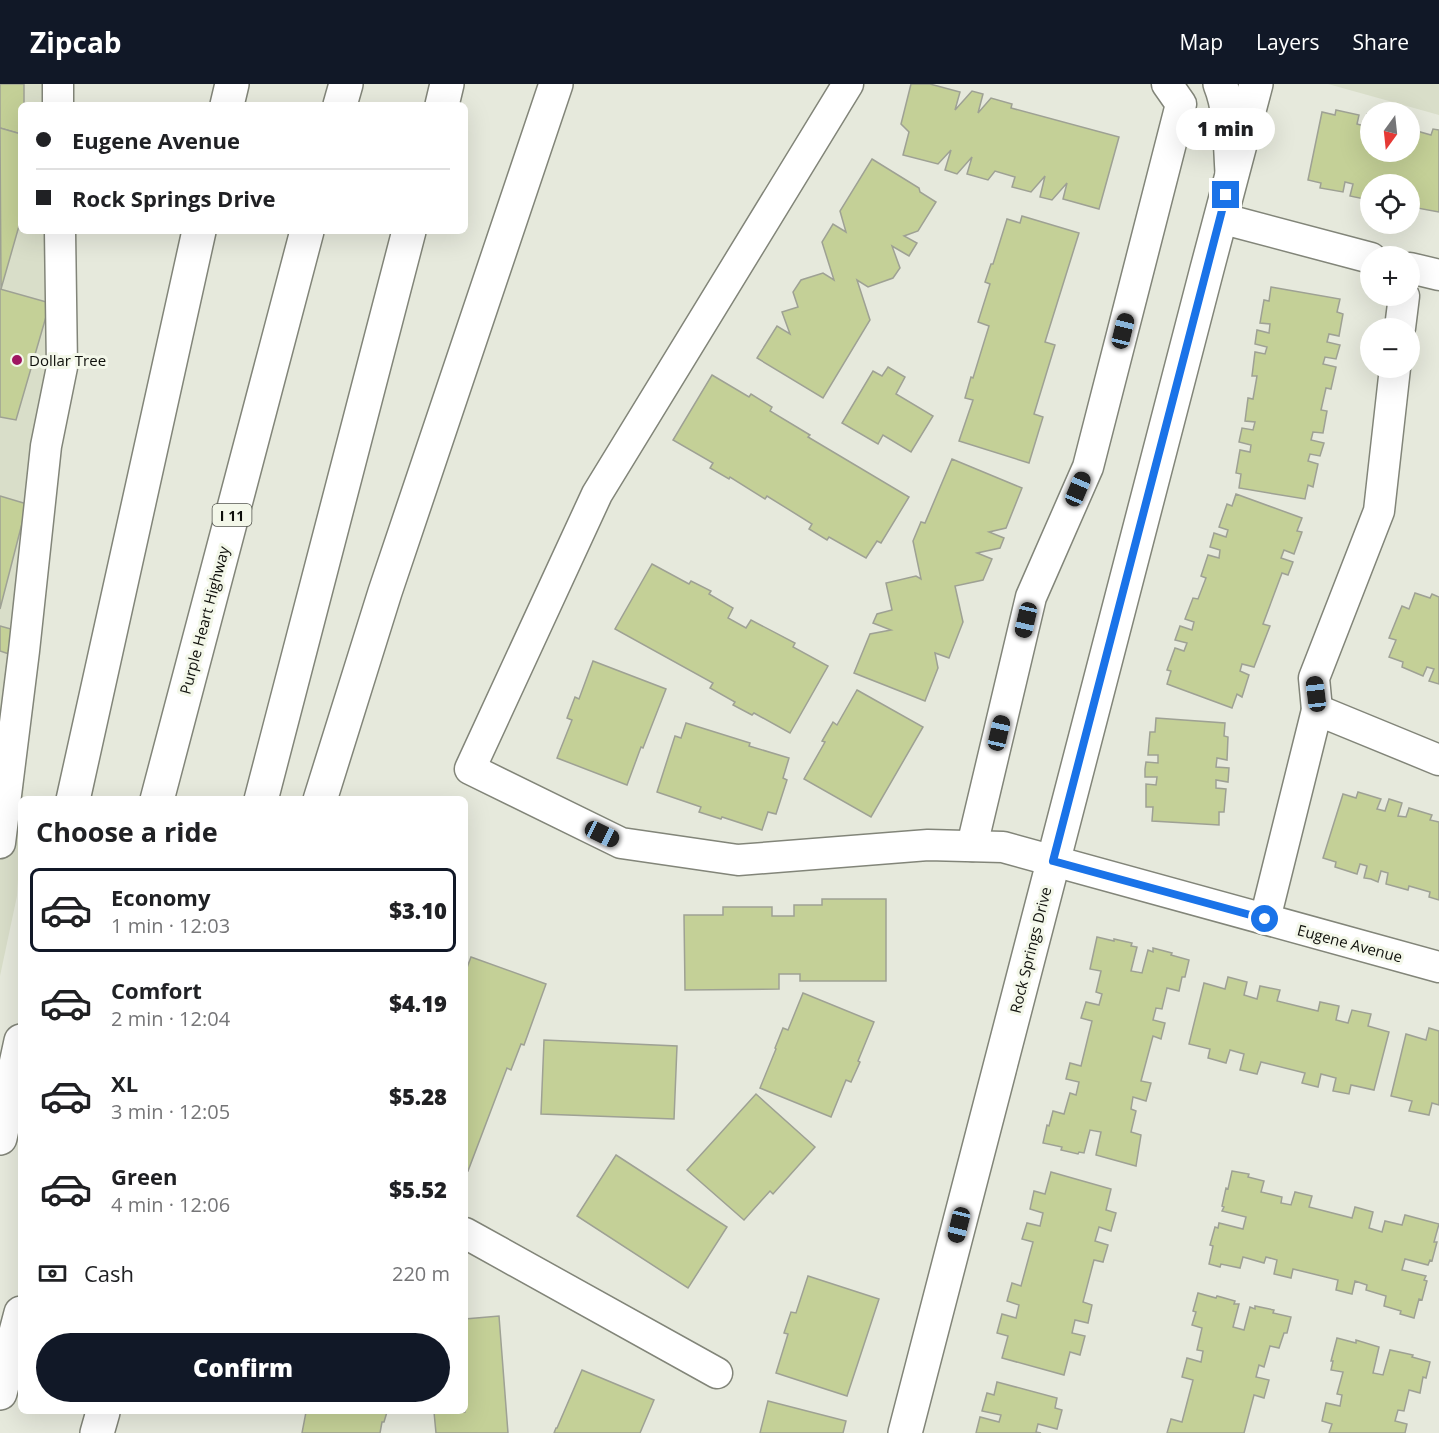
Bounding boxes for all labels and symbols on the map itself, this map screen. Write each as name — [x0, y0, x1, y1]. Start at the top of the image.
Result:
north arrow — [1360, 102, 1420, 162]
callout: 1 min — [1176, 108, 1276, 150]
route end — [1212, 181, 1239, 208]
car — [1110, 311, 1136, 351]
place label: Dollar Tree — [29, 350, 106, 370]
marker: Dollar Tree — [10, 353, 24, 367]
car — [1063, 469, 1093, 509]
road number: I 11 — [212, 504, 252, 526]
street label: Purple Heart Highway — [175, 543, 234, 696]
car — [1013, 600, 1039, 640]
car — [1305, 675, 1327, 713]
car — [986, 713, 1012, 753]
car — [582, 818, 622, 850]
street label: Rock Springs Drive — [1005, 885, 1055, 1015]
route start — [1251, 905, 1278, 932]
street label: Eugene Avenue — [1295, 919, 1405, 967]
car — [946, 1205, 972, 1245]

